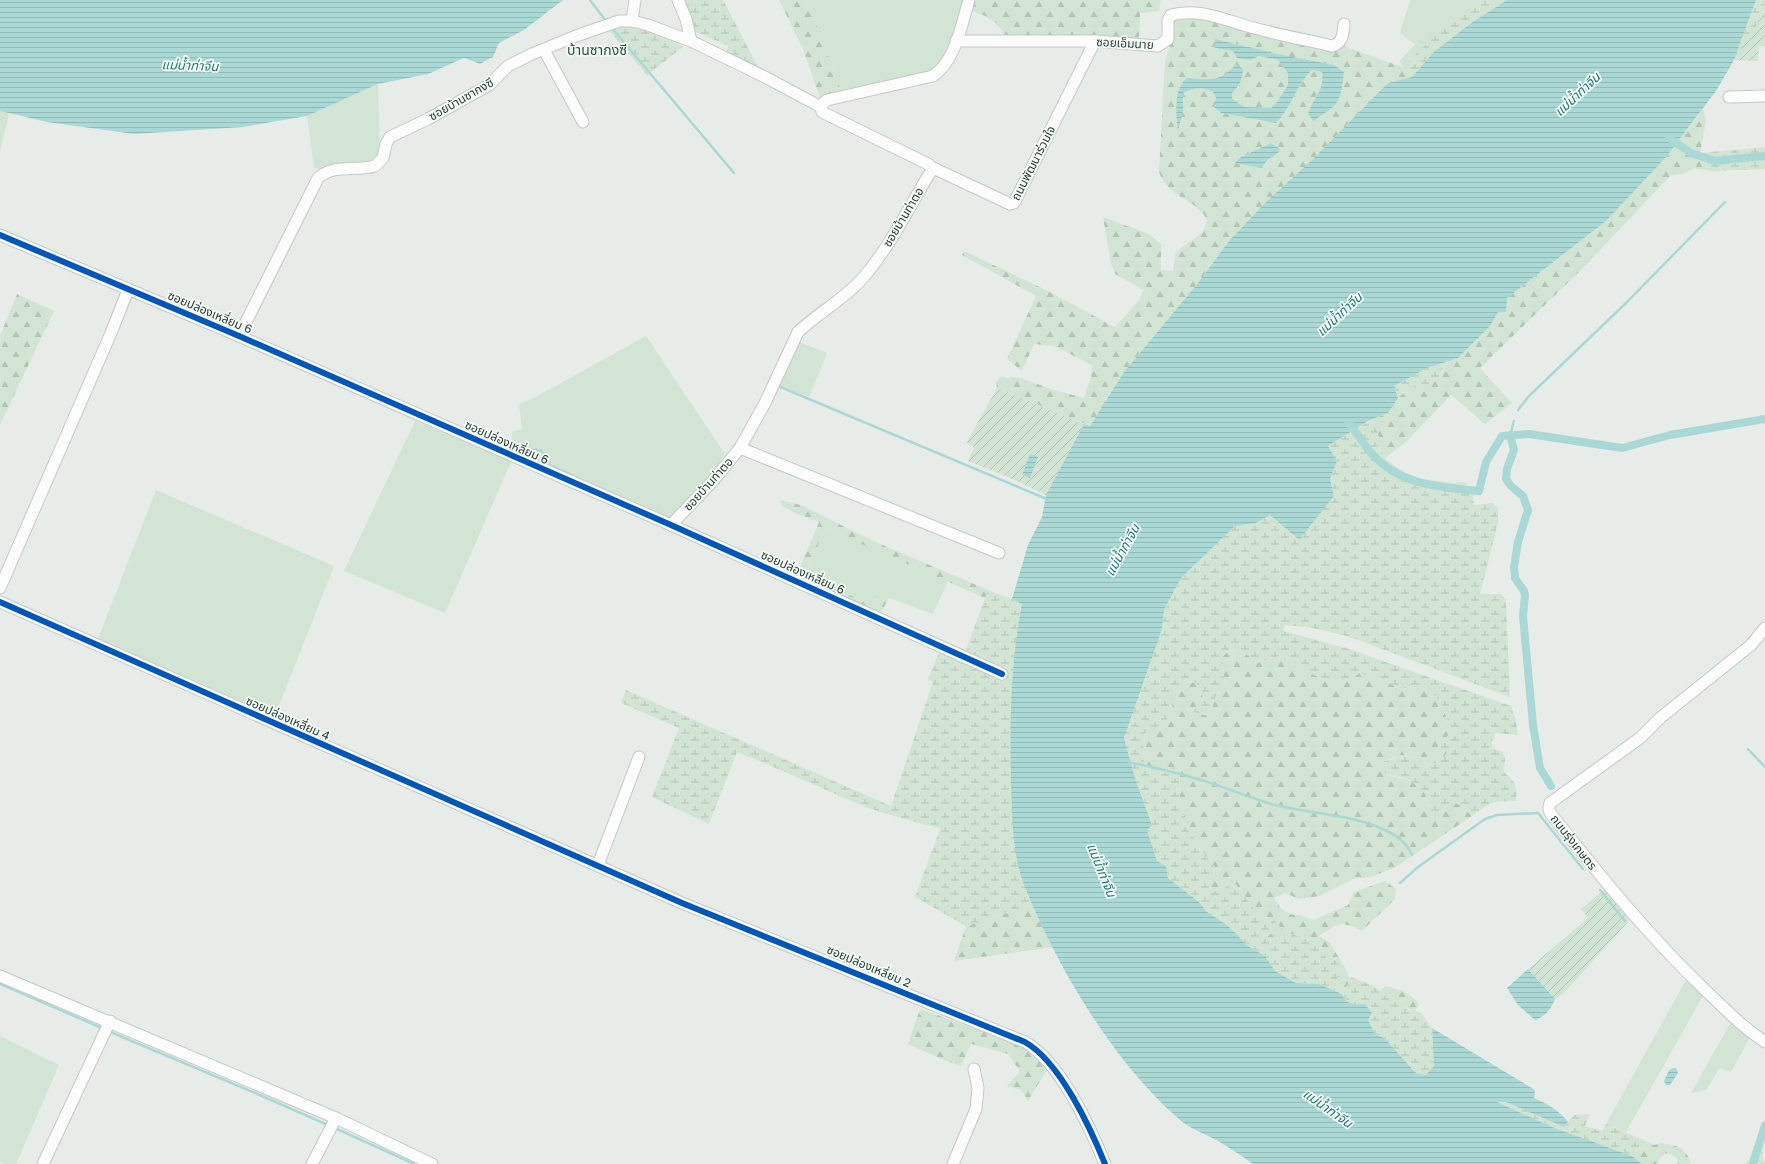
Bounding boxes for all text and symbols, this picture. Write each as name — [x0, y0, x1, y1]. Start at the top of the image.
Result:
street label: ซอยเอ็มนาย — [1096, 34, 1154, 52]
district label: บ้านซากงซี — [567, 41, 627, 58]
water label: แม่น้ำท่าจีน — [161, 55, 220, 74]
water label: แม่น้ำท่าจีน — [1550, 67, 1604, 119]
street label: ซอยบ้านซากงซี — [426, 74, 496, 124]
street label: ถนนพัฒนาร่วมใจ — [1008, 123, 1058, 203]
street label: ซอยบ้านท่าตอ — [879, 184, 927, 250]
street label: ซอยปล่องเหลี่ยม 6 — [165, 287, 255, 337]
water label: แม่น้ำท่าจีน — [1312, 287, 1366, 339]
street label: ซอยปล่องเหลี่ยม 6 — [463, 416, 552, 467]
street label: ซอยบ้านท่าตอ — [680, 454, 736, 514]
water label: แม่น้ำท่าจีน — [1100, 520, 1143, 579]
street label: ซอยปล่องเหลี่ยม 6 — [759, 546, 848, 597]
street label: ซอยปล่องเหลี่ยม 4 — [244, 692, 333, 743]
street label: ถนนรุ่งเกษตร — [1548, 811, 1600, 873]
water label: แม่น้ำท่าจีน — [1084, 840, 1121, 900]
street label: ซอยปล่องเหลี่ยม 2 — [825, 941, 914, 991]
water label: แม่น้ำท่าจีน — [1300, 1084, 1357, 1131]

